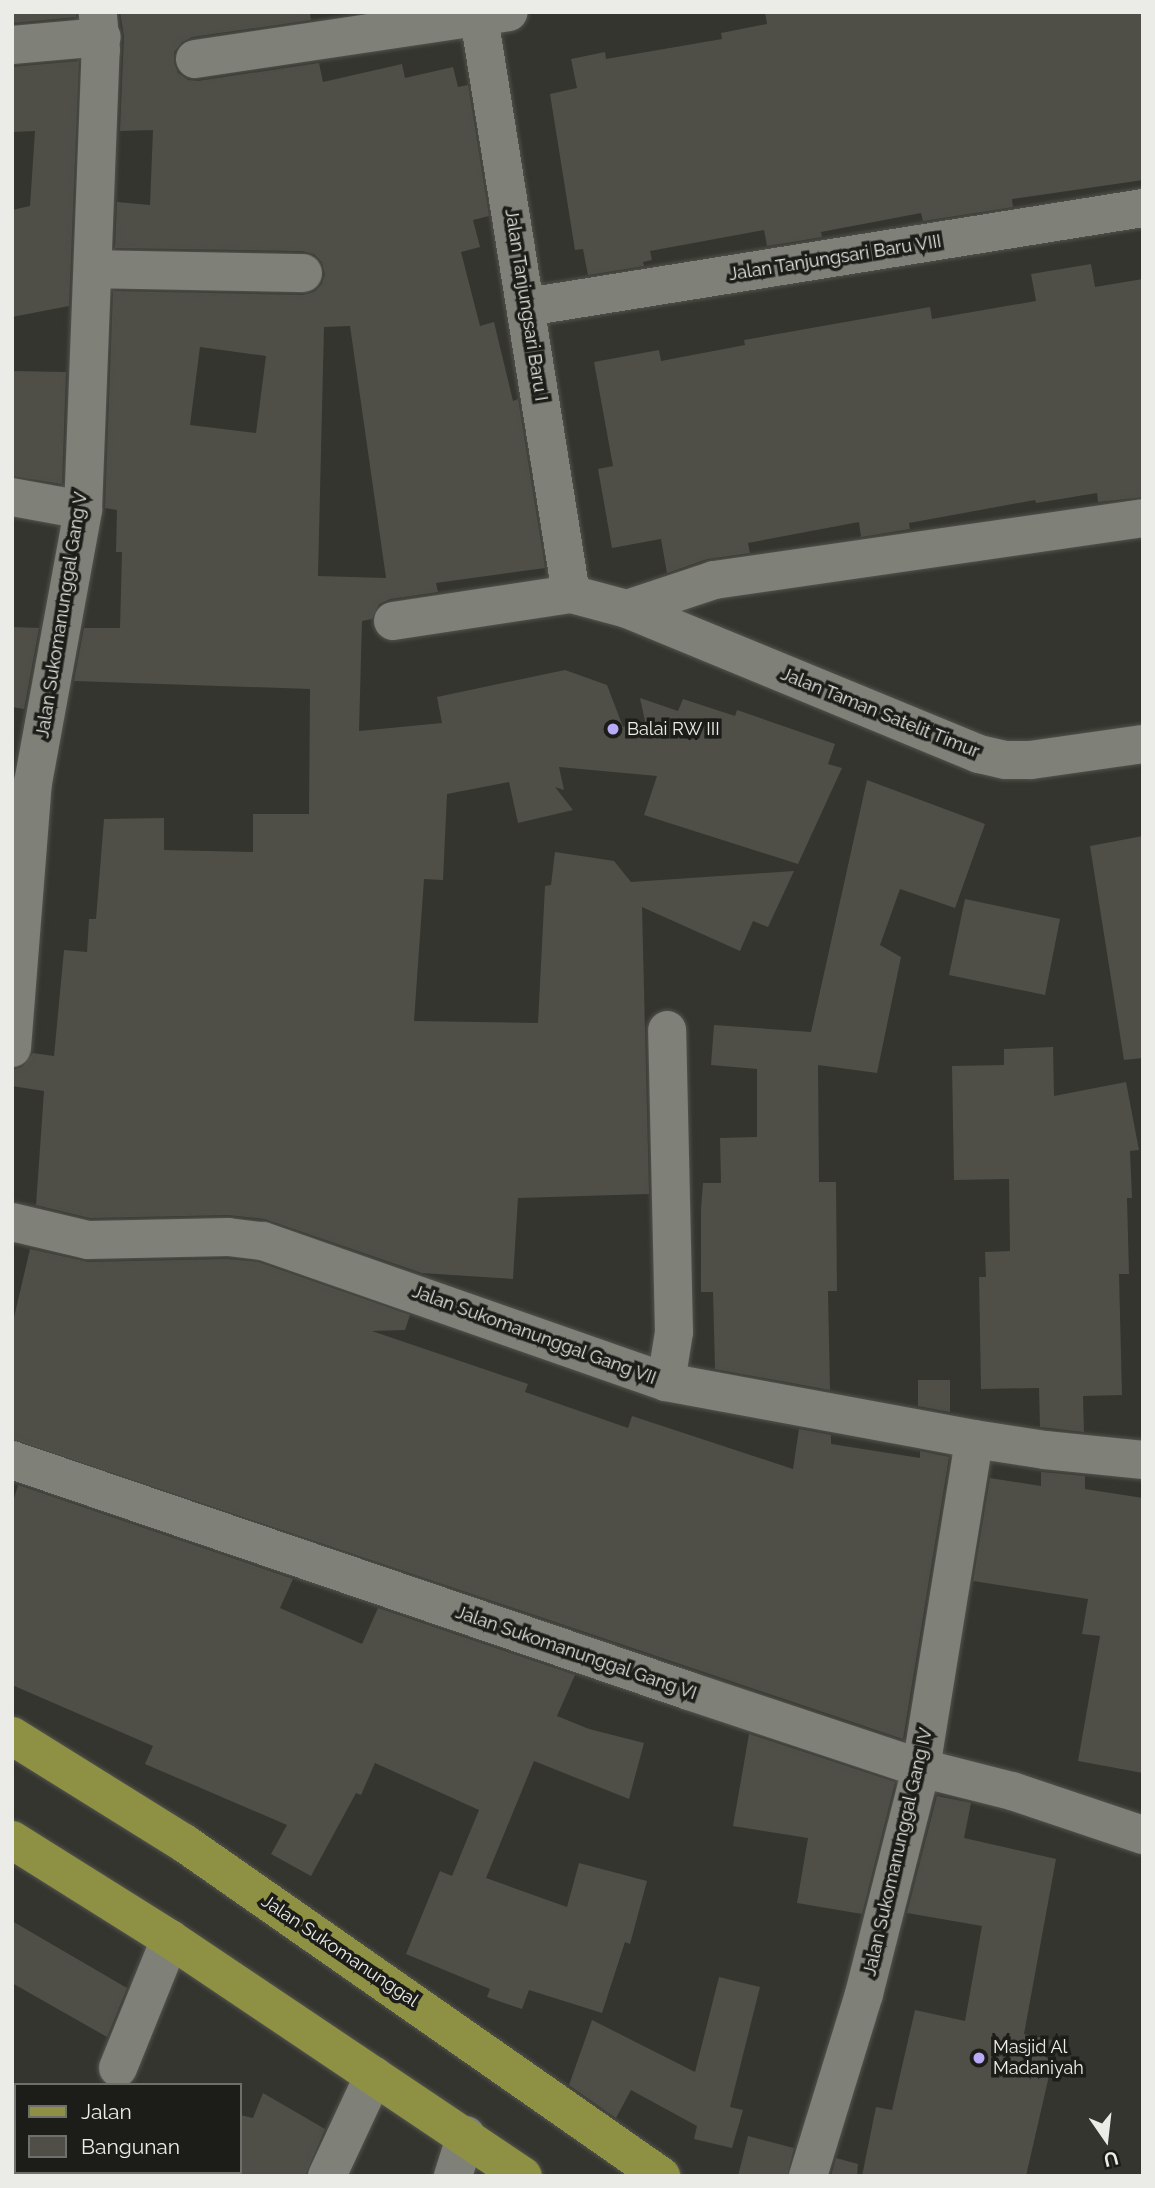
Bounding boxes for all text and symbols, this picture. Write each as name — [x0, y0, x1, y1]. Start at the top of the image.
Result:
street label: Jalan Tanjungsari Baru I — [500, 207, 552, 403]
street label: Jalan Tanjungsari Baru VIII — [727, 230, 943, 286]
street label: Jalan Sukomanunggal Gang V — [32, 490, 92, 740]
street label: Jalan Taman Satelit Timur — [777, 663, 983, 763]
place label: Balai RW III — [627, 718, 720, 740]
marker: Balai RW III — [605, 721, 621, 737]
street label: Jalan Sukomanunggal Gang VII — [409, 1281, 659, 1389]
street label: Jalan Sukomanunggal Gang VI — [452, 1601, 700, 1705]
street label: Jalan Sukomanunggal Gang IV — [859, 1726, 937, 1978]
street label: Jalan Sukomanunggal — [257, 1890, 423, 2012]
place label: Masjid Al Madaniyah — [993, 2037, 1084, 2080]
marker: Masjid Al Madaniyah — [971, 2050, 987, 2066]
legend — [14, 2083, 242, 2174]
text: Jalan — [81, 2099, 132, 2124]
north arrow — [1071, 2104, 1141, 2174]
text: Bangunan — [81, 2134, 180, 2159]
text: U — [1102, 2147, 1121, 2172]

